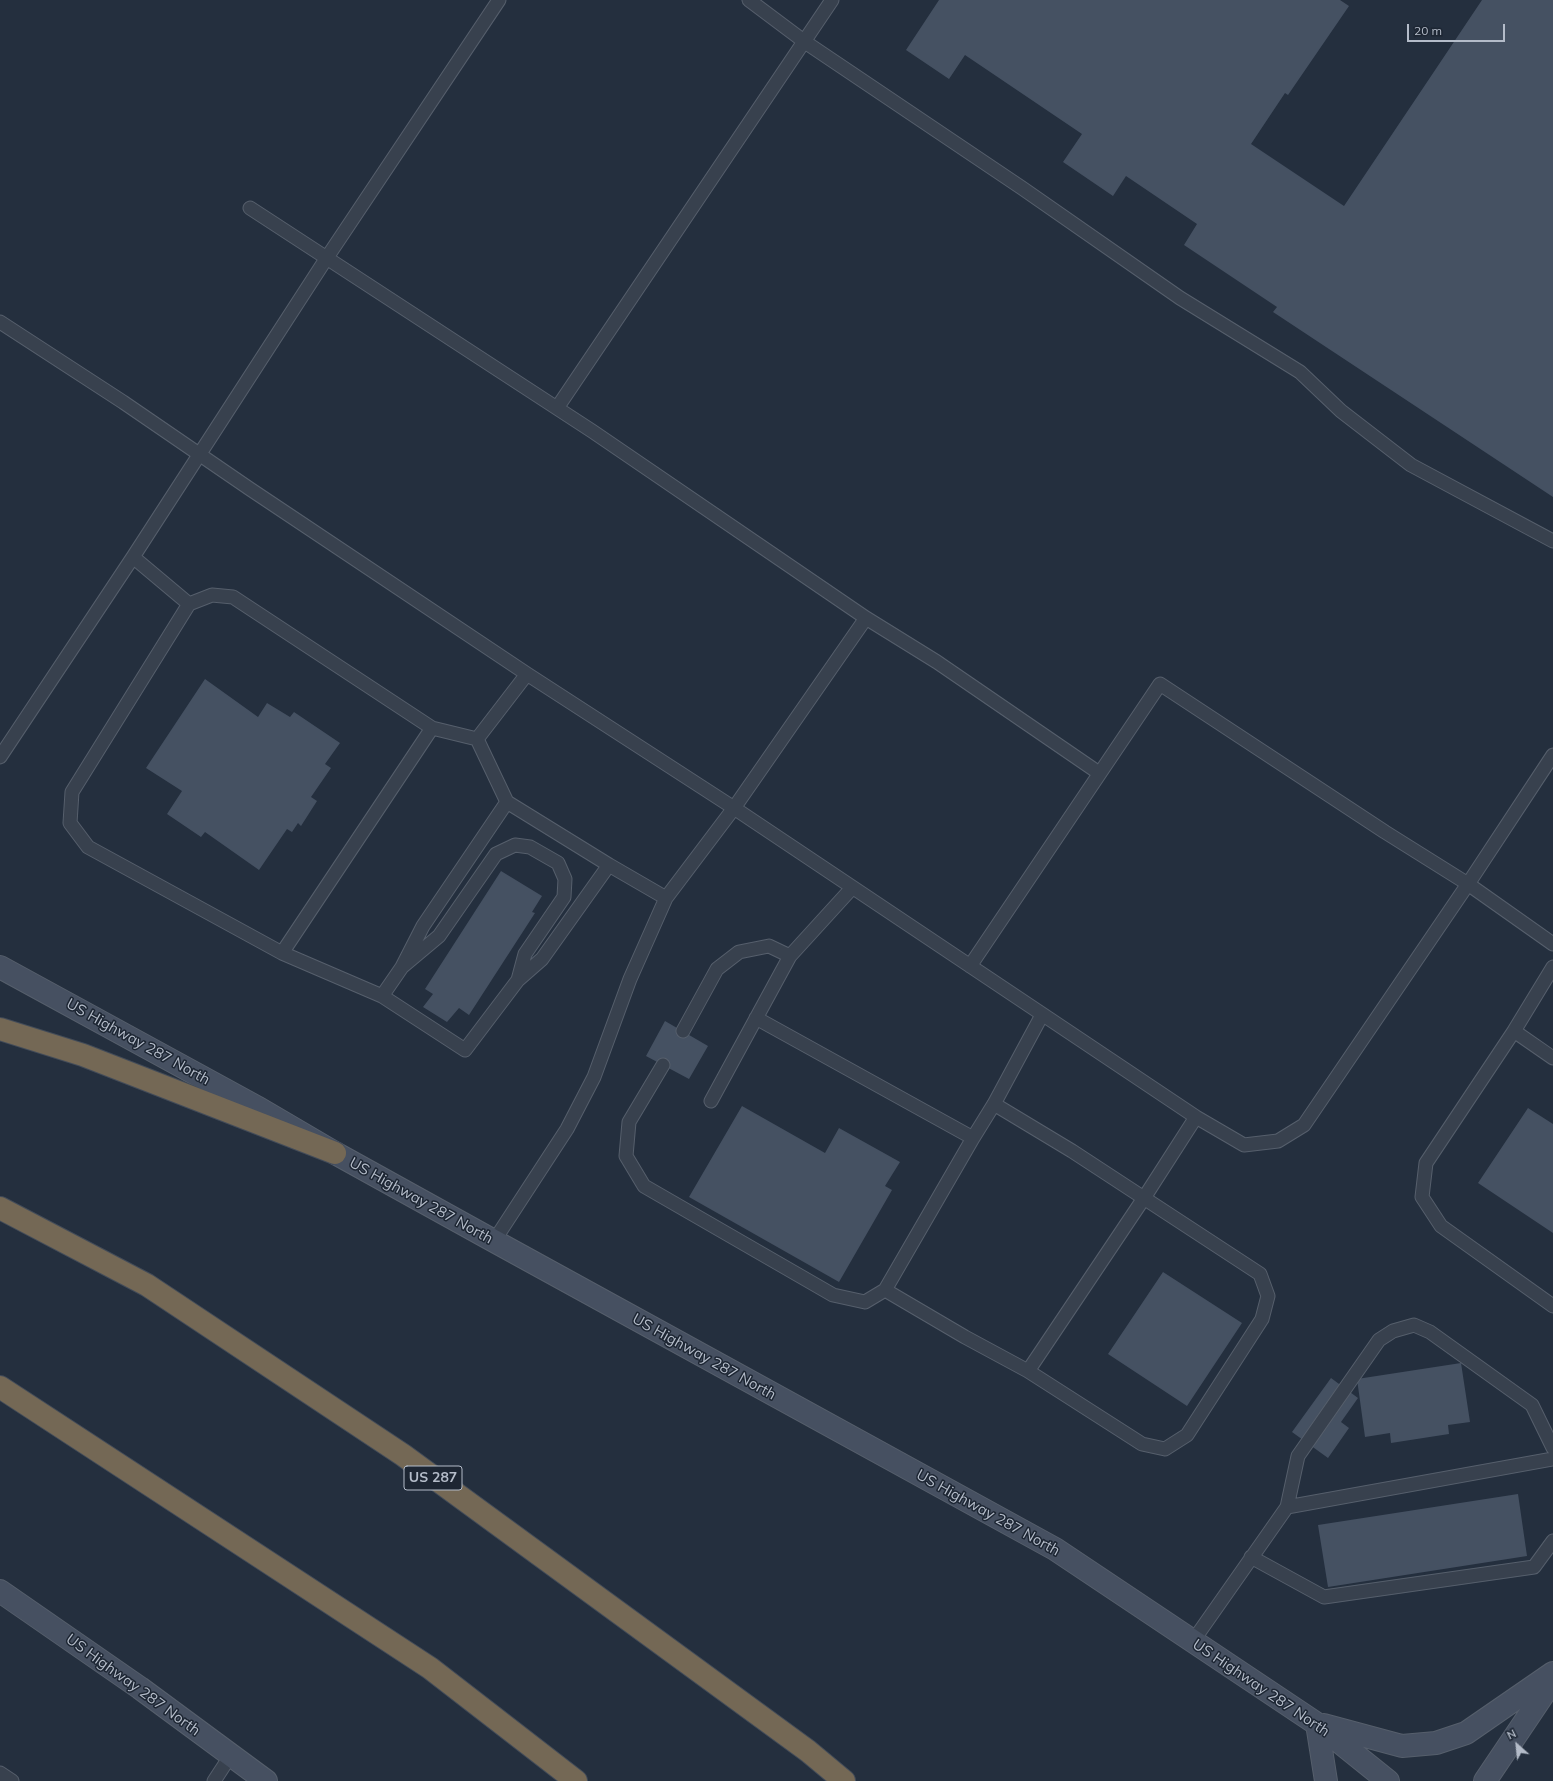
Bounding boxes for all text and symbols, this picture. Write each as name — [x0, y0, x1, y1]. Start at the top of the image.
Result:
scale bar — [1409, 16, 1507, 42]
text: 20 m — [1414, 23, 1442, 38]
street label: US Highway 287 North — [63, 995, 213, 1089]
street label: US Highway 287 North — [346, 1154, 496, 1248]
street label: US Highway 287 North — [629, 1310, 779, 1404]
road number: US 287 — [404, 1466, 462, 1490]
street label: US Highway 287 North — [913, 1466, 1063, 1560]
street label: US Highway 287 North — [62, 1630, 204, 1740]
street label: US Highway 287 North — [1189, 1635, 1333, 1741]
north arrow — [1497, 1725, 1537, 1765]
text: N — [1505, 1726, 1518, 1742]

